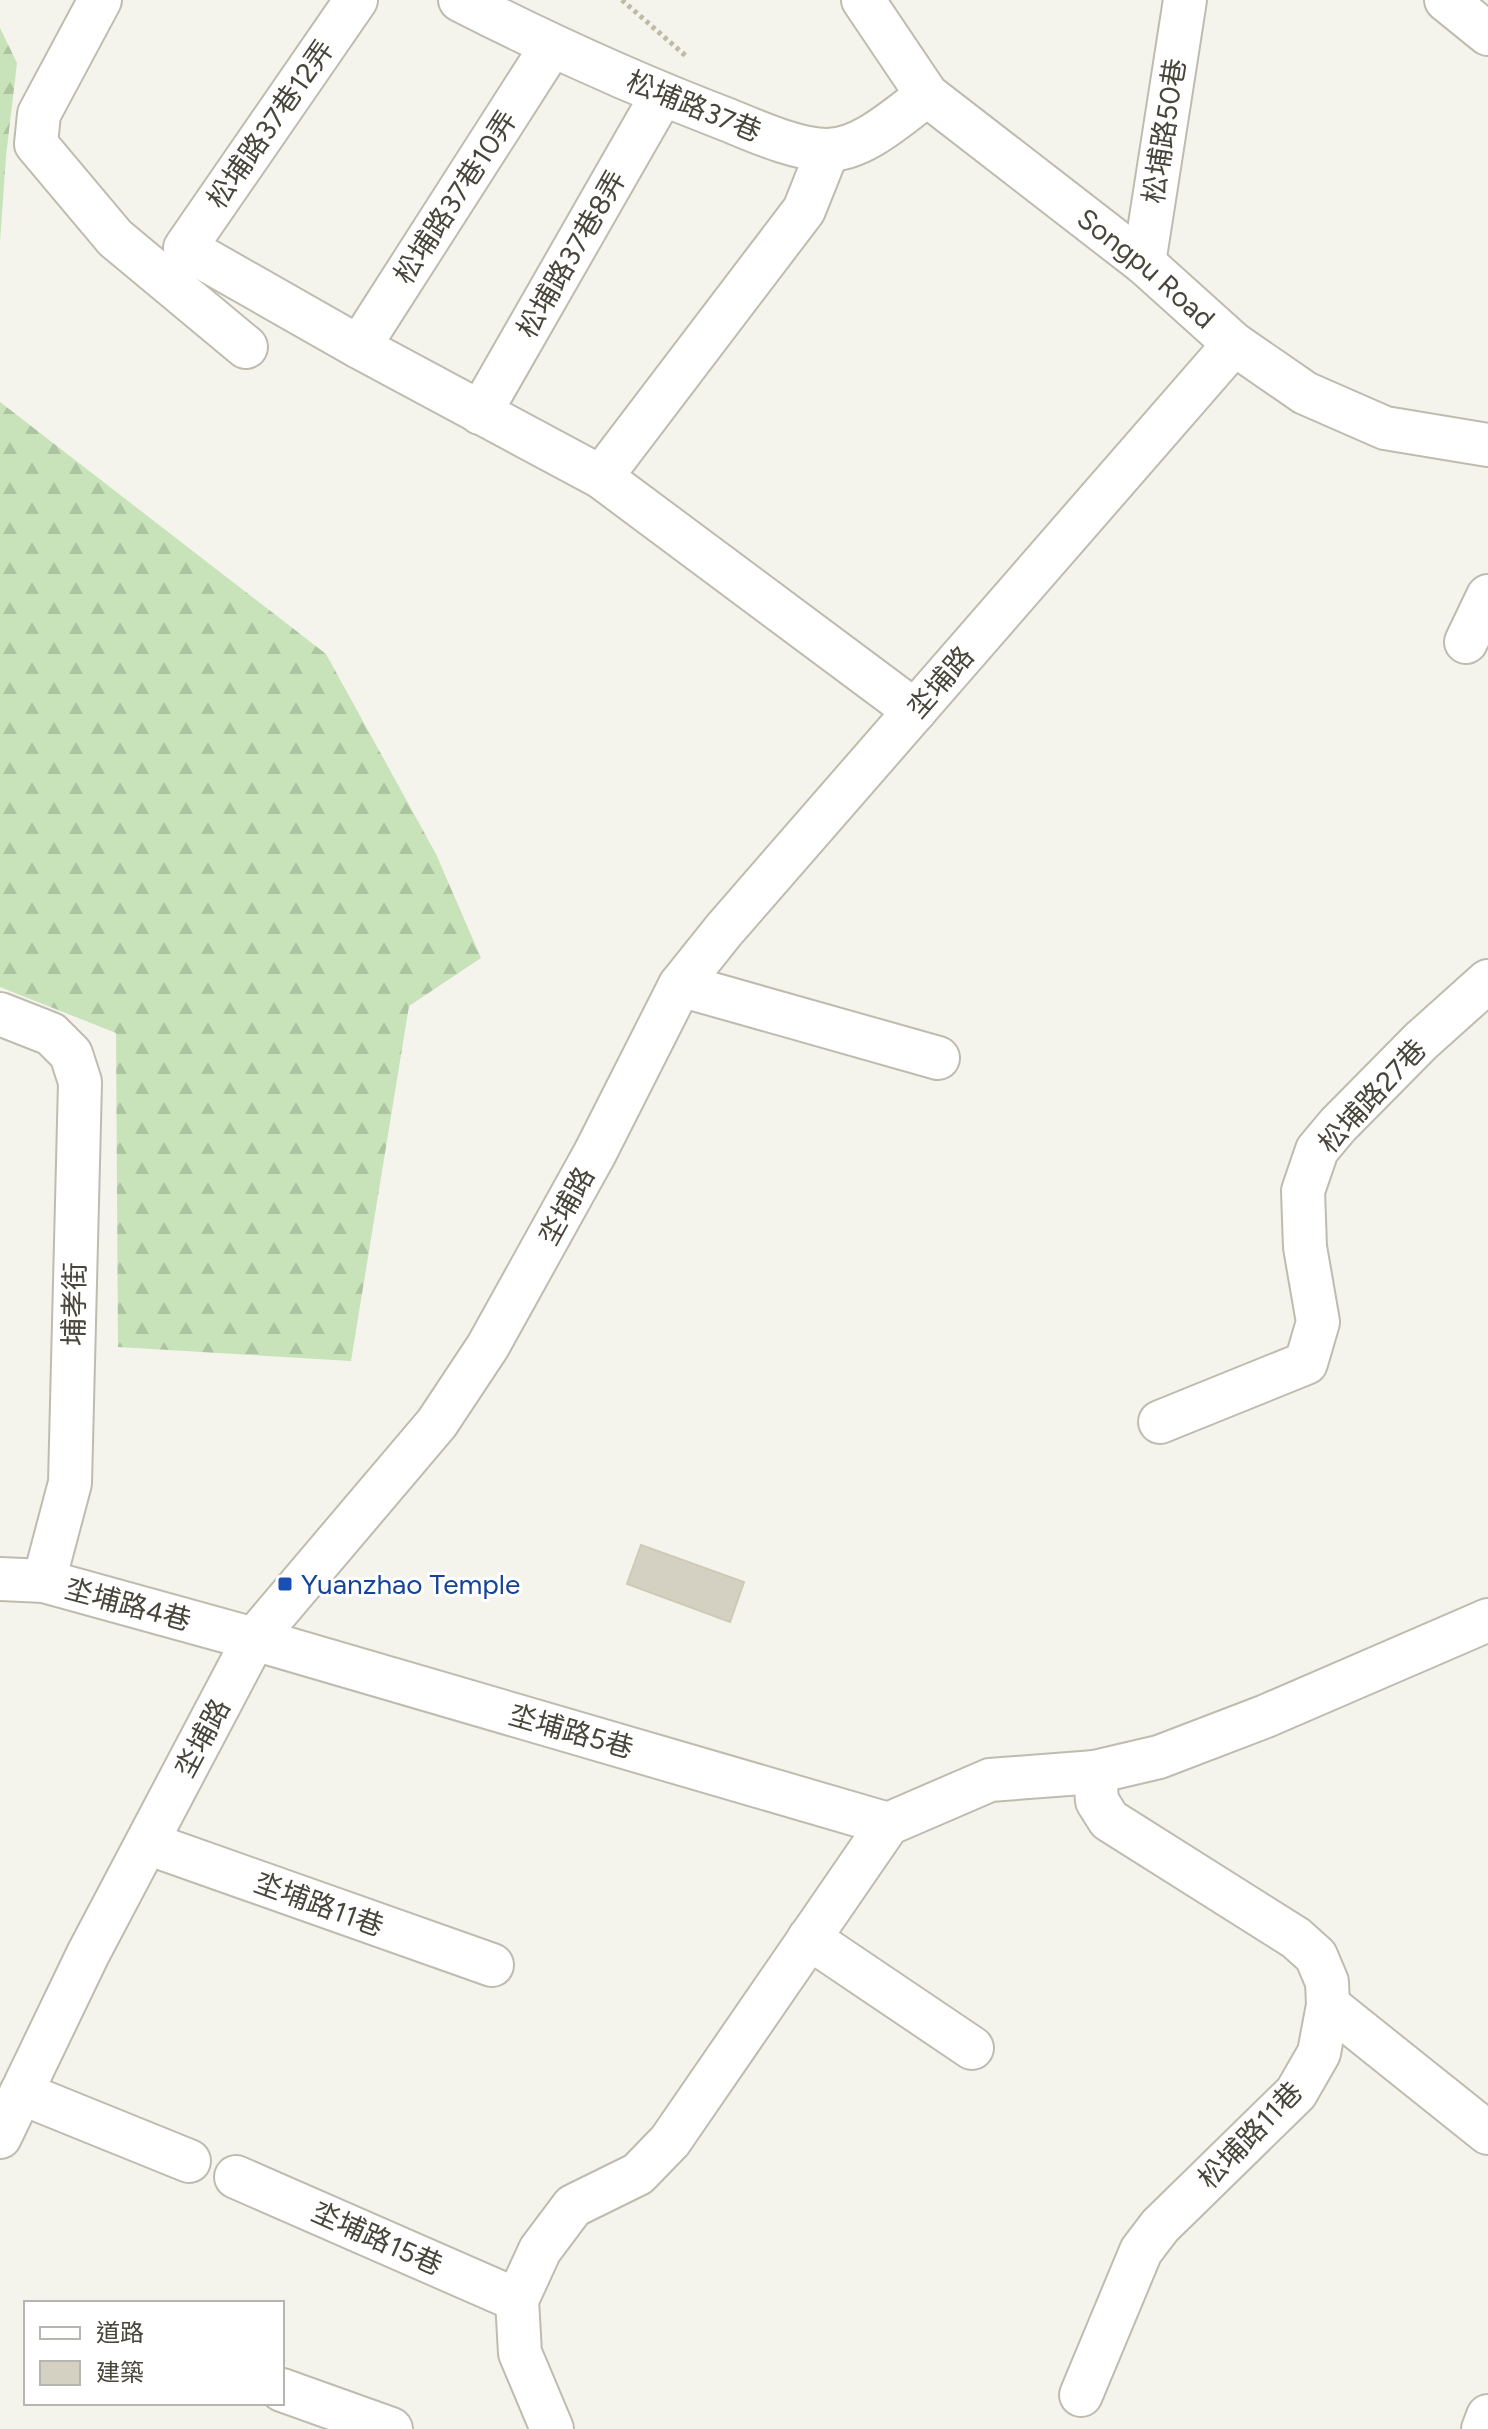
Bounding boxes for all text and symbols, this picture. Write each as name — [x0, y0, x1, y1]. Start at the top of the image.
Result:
street label: 松埔路37巷12弄 — [199, 33, 341, 215]
street label: 松埔路50巷 — [1136, 56, 1192, 206]
street label: 松埔路37巷 — [622, 64, 766, 148]
street label: 松埔路37巷10弄 — [386, 104, 524, 290]
street label: 松埔路37巷8弄 — [509, 164, 633, 344]
street label: Songpu Road — [1071, 201, 1222, 336]
street label: 坔埔路 — [900, 639, 980, 725]
street label: 松埔路27巷 — [1311, 1032, 1433, 1160]
street label: 坔埔路 — [531, 1161, 601, 1251]
street label: 埔孝街 — [56, 1262, 92, 1346]
place label: Yuanzhao Temple — [301, 1567, 520, 1601]
street label: 坔埔路4巷 — [61, 1571, 195, 1637]
marker: Yuanzhao Temple — [276, 1575, 294, 1593]
street label: 坔埔路 — [167, 1693, 237, 1783]
street label: 坔埔路5巷 — [505, 1697, 637, 1765]
street label: 坔埔路11巷 — [250, 1865, 388, 1943]
street label: 松埔路11巷 — [1191, 2075, 1309, 2195]
street label: 坔埔路15巷 — [306, 2194, 448, 2282]
legend — [24, 2301, 284, 2405]
text: 道路 — [96, 2318, 144, 2347]
text: 建築 — [96, 2358, 144, 2387]

